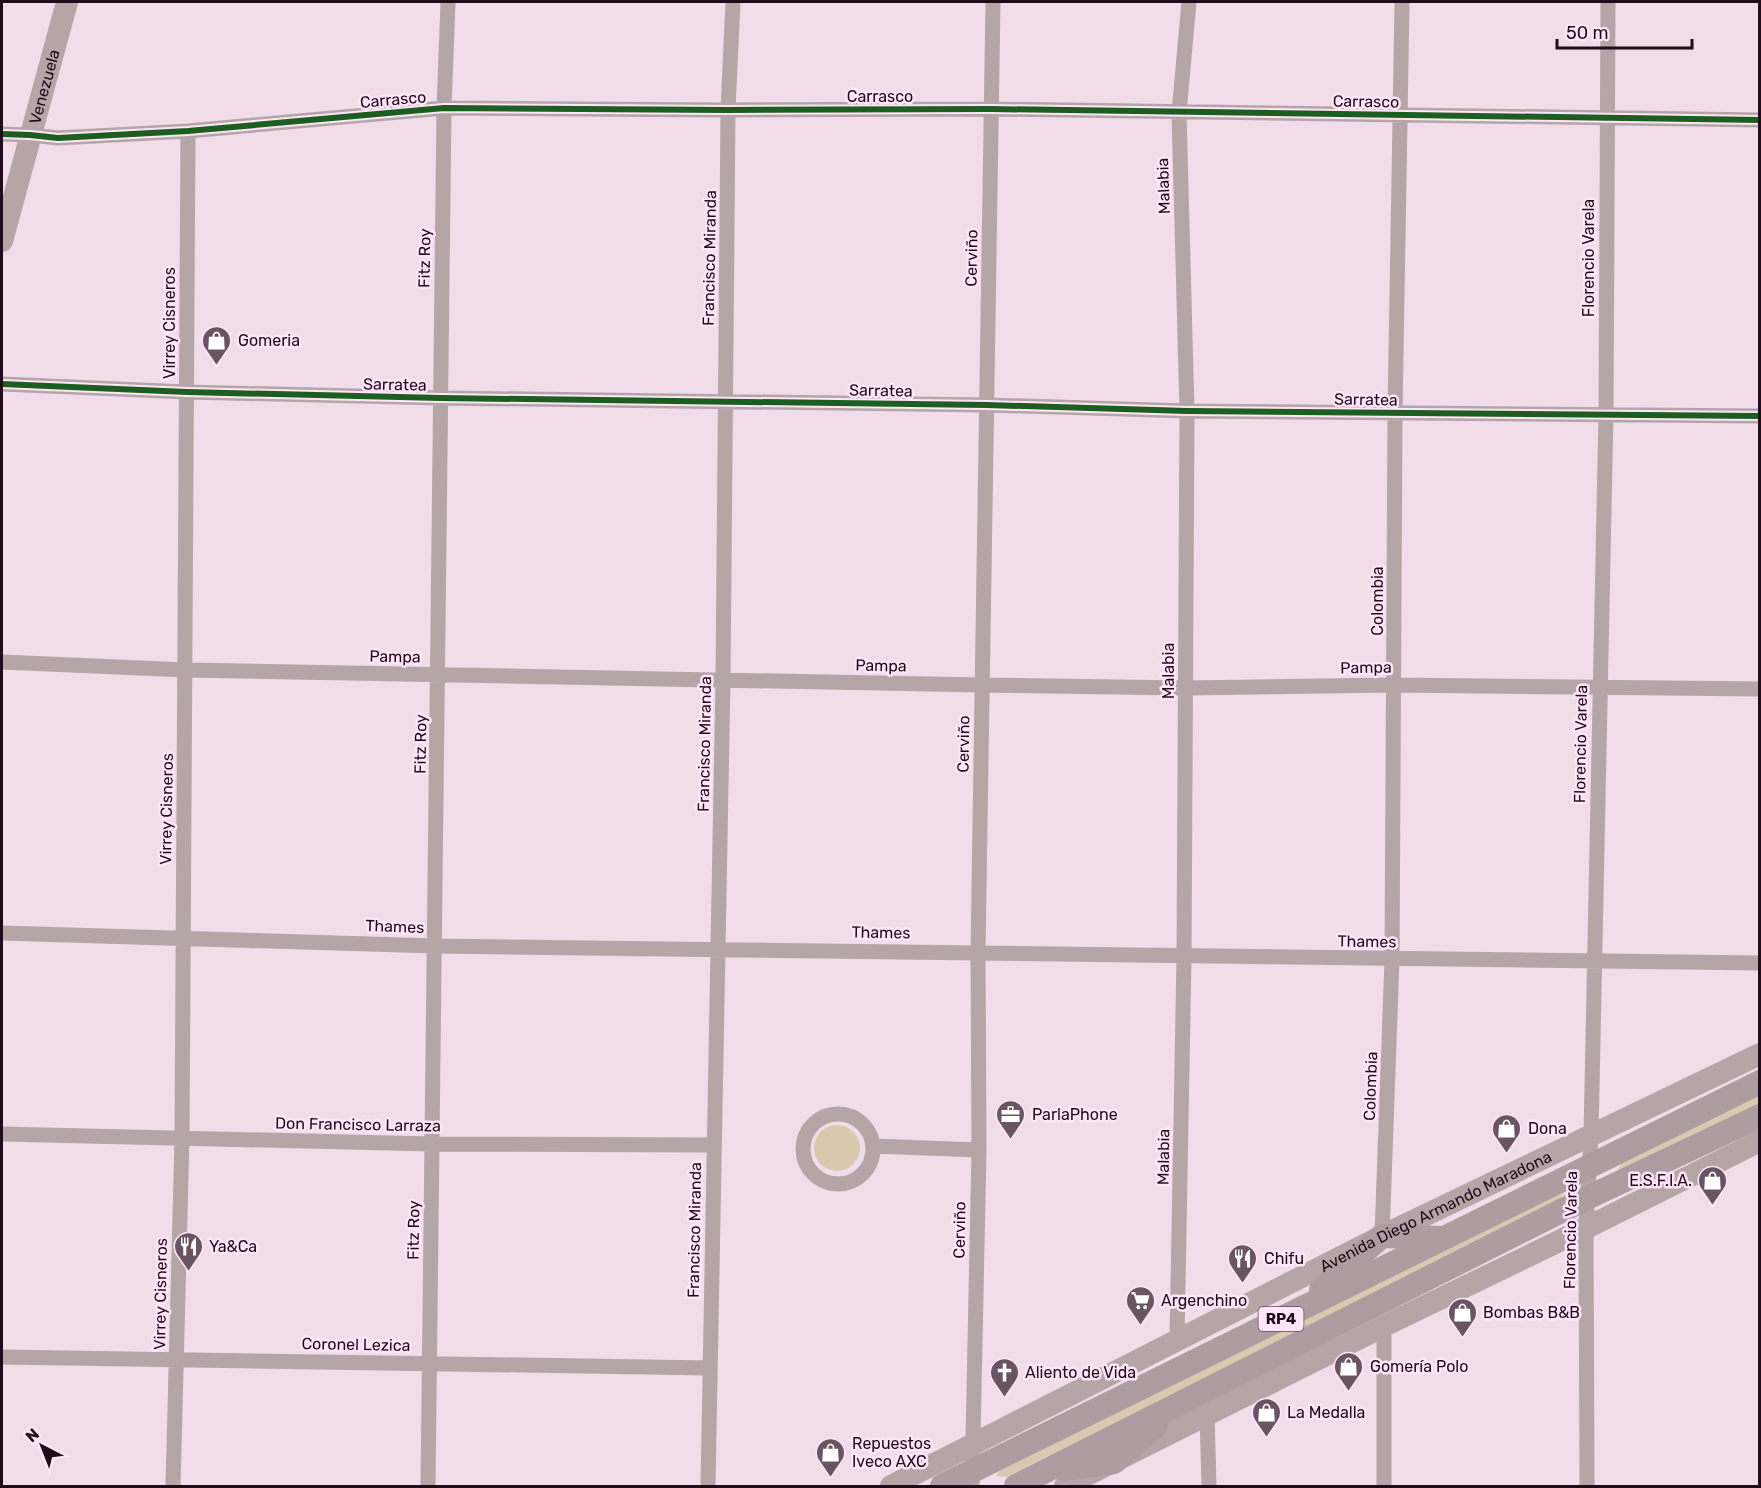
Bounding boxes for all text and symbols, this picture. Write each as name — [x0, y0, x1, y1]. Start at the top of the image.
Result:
scale bar — [1557, 12, 1692, 50]
text: 50 m — [1566, 22, 1609, 44]
street label: Venezuela — [25, 47, 64, 126]
street label: Carrasco — [359, 87, 427, 112]
street label: Carrasco — [847, 87, 913, 106]
street label: Carrasco — [1333, 91, 1399, 112]
street label: Malabia — [1153, 157, 1174, 215]
street label: Francisco Miranda — [699, 190, 720, 326]
street label: Florencio Varela — [1579, 199, 1598, 317]
street label: Fitz Roy — [414, 228, 435, 288]
street label: Cerviño — [962, 229, 981, 287]
street label: Virrey Cisneros — [160, 267, 179, 379]
shop icon: Gomeria — [201, 324, 233, 366]
place label: Gomeria — [238, 331, 300, 350]
street label: Sarratea — [363, 374, 427, 395]
street label: Sarratea — [849, 380, 913, 401]
street label: Sarratea — [1334, 389, 1398, 410]
street label: Colombia — [1368, 566, 1387, 636]
street label: Malabia — [1159, 643, 1178, 699]
street label: Pampa — [369, 647, 421, 666]
street label: Pampa — [855, 656, 907, 675]
street label: Pampa — [1340, 658, 1392, 677]
street label: Francisco Miranda — [694, 676, 715, 812]
street label: Florencio Varela — [1570, 685, 1591, 803]
street label: Fitz Roy — [410, 714, 431, 774]
street label: Cerviño — [954, 715, 973, 773]
street label: Virrey Cisneros — [156, 753, 177, 865]
street label: Thames — [365, 916, 425, 937]
street label: Thames — [851, 922, 911, 943]
street label: Thames — [1337, 931, 1397, 952]
street label: Colombia — [1360, 1051, 1381, 1121]
office icon: ParlaPhone — [995, 1098, 1027, 1140]
place label: ParlaPhone — [1032, 1105, 1118, 1124]
shop icon: Dona — [1491, 1112, 1523, 1154]
street label: Don Francisco Larraza — [275, 1114, 441, 1135]
place label: Dona — [1528, 1119, 1567, 1138]
street label: Malabia — [1154, 1129, 1173, 1185]
street label: Avenida Diego Armando Maradona — [1317, 1147, 1555, 1276]
street label: Francisco Miranda — [684, 1162, 705, 1298]
shop icon: E.S.F.I.A. — [1697, 1164, 1729, 1206]
street label: Florencio Varela — [1560, 1171, 1581, 1289]
place label: E.S.F.I.A. — [1629, 1171, 1692, 1190]
street label: Fitz Roy — [403, 1200, 424, 1260]
street label: Cerviño — [950, 1201, 969, 1259]
restaurant icon: Ya&Ca — [172, 1230, 204, 1272]
place label: Ya&Ca — [209, 1237, 257, 1256]
street label: Virrey Cisneros — [150, 1238, 171, 1350]
restaurant icon: Chifu — [1227, 1242, 1259, 1284]
place label: Chifu — [1264, 1249, 1304, 1268]
supermarket icon: Argenchino — [1124, 1284, 1156, 1326]
place label: Argenchino — [1161, 1291, 1247, 1310]
shop icon: Bombas B&B — [1446, 1296, 1478, 1338]
place label: Bombas B&B — [1483, 1303, 1580, 1322]
road number: RP4 — [1258, 1307, 1304, 1331]
street label: Coronel Lezica — [301, 1334, 411, 1355]
shop icon: Gomería Polo — [1333, 1350, 1365, 1392]
church icon: Aliento de Vida — [988, 1356, 1020, 1398]
place label: Gomería Polo — [1370, 1357, 1468, 1376]
place label: Aliento de Vida — [1025, 1363, 1136, 1382]
shop icon: La Medalla — [1250, 1396, 1282, 1438]
place label: La Medalla — [1287, 1403, 1365, 1422]
north arrow — [12, 1416, 72, 1476]
text: N — [22, 1424, 43, 1446]
place label: Repuestos Iveco AXC — [852, 1434, 931, 1471]
shop icon: Repuestos Iveco AXC — [815, 1436, 847, 1478]

